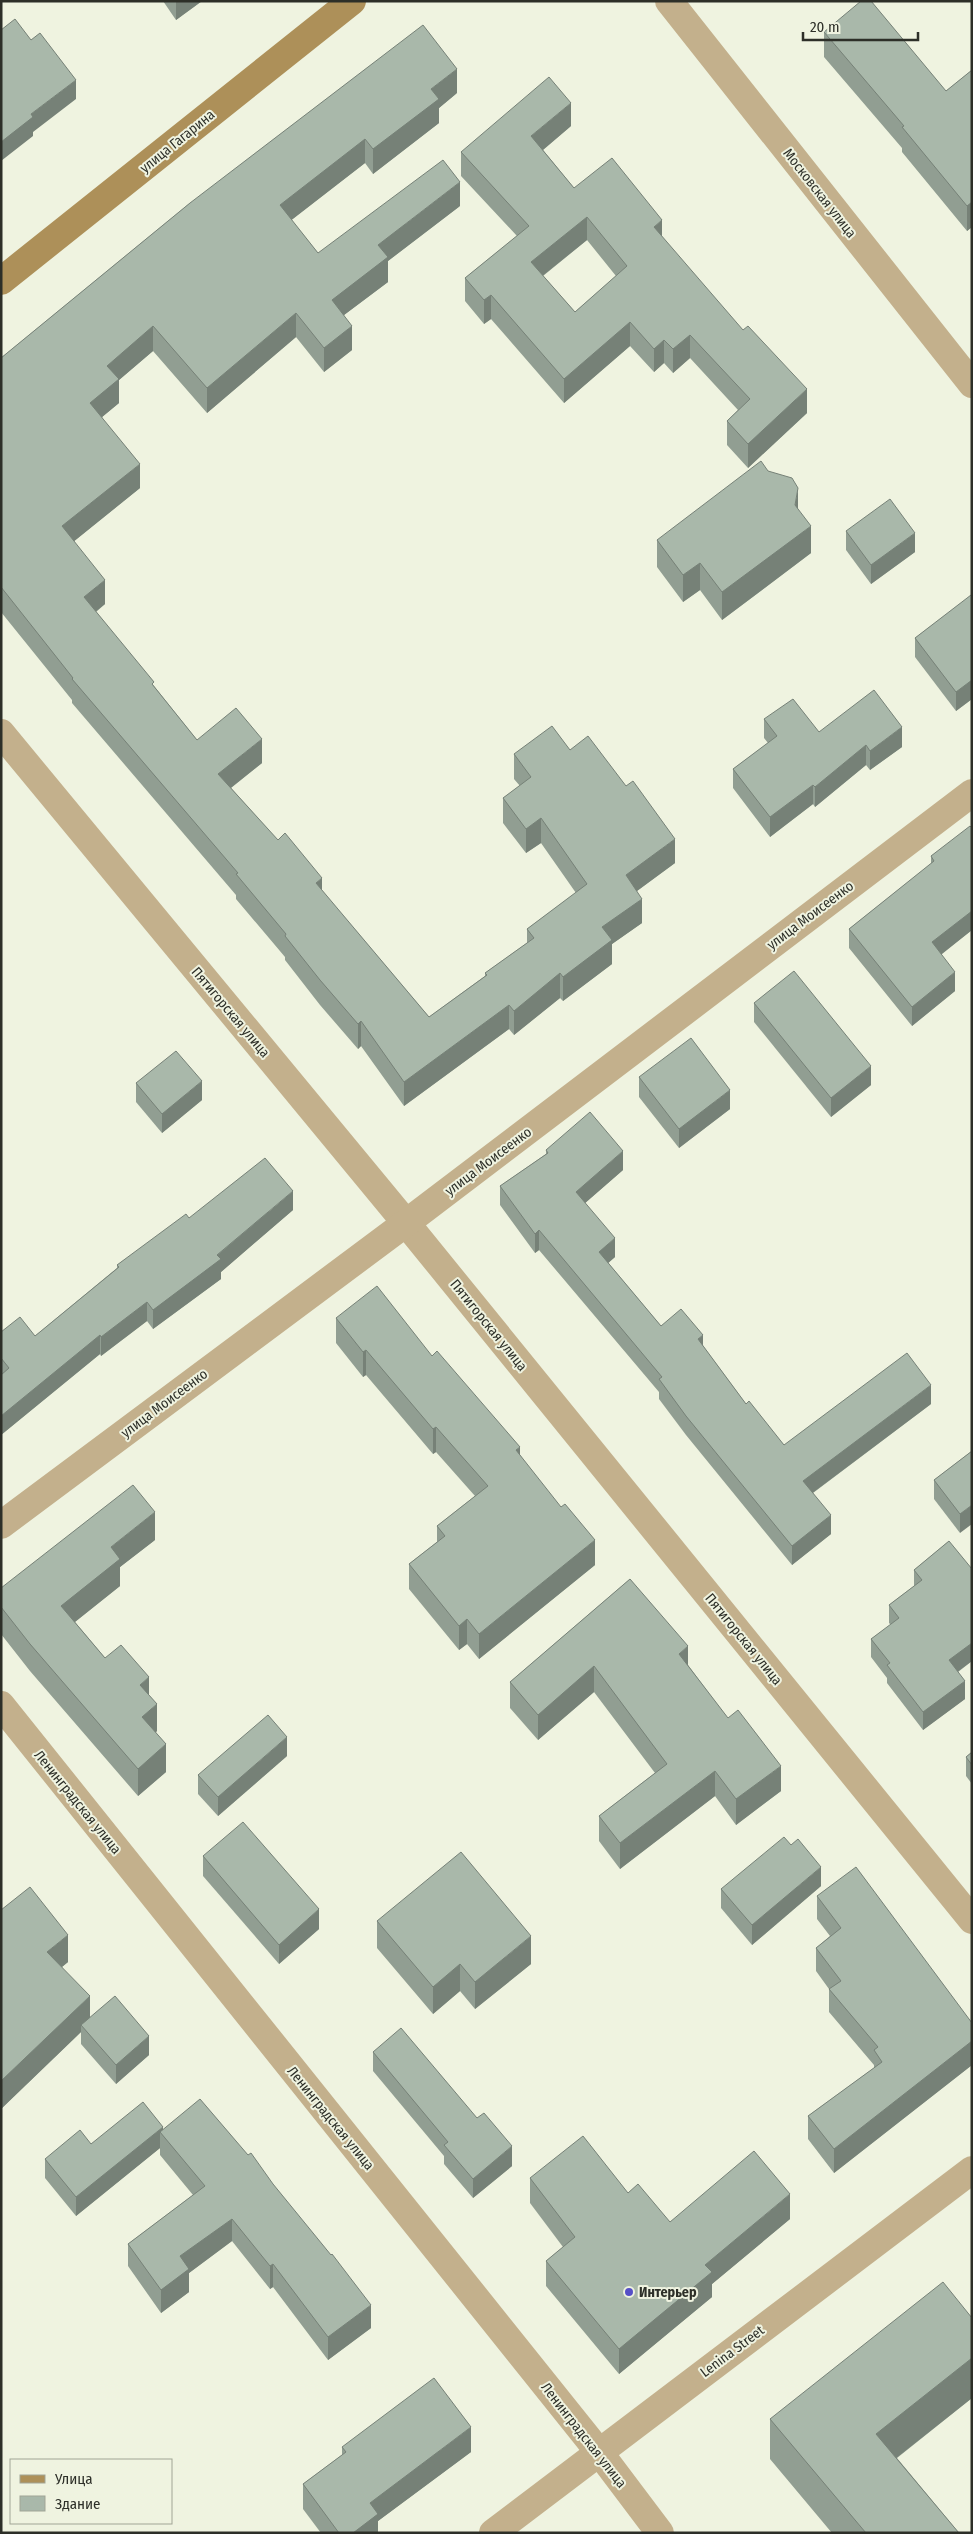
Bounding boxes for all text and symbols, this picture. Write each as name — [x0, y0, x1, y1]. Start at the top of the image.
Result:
scale bar — [803, 10, 918, 42]
text: 20 m — [810, 18, 840, 36]
street label: улица Гагарина — [136, 106, 218, 177]
street label: Московская улица — [779, 145, 860, 241]
street label: улица Моисеенко — [764, 877, 857, 953]
street label: Пятигорская улица — [188, 964, 274, 1061]
street label: улица Моисеенко — [442, 1123, 535, 1199]
street label: Пятигорская улица — [446, 1276, 531, 1375]
street label: улица Моисеенко — [118, 1365, 211, 1441]
street label: Пятигорская улица — [701, 1590, 786, 1689]
street label: Ленинградская улица — [30, 1747, 125, 1858]
street label: Ленинградская улица — [283, 2063, 378, 2174]
place label: Интерьер — [639, 2284, 697, 2301]
marker: Интерьер — [623, 2286, 635, 2298]
street label: Lenina Street — [697, 2322, 768, 2381]
street label: Ленинградская улица — [537, 2379, 630, 2491]
legend — [10, 2459, 172, 2524]
text: Улица — [54, 2470, 93, 2488]
text: Здание — [55, 2495, 101, 2513]

